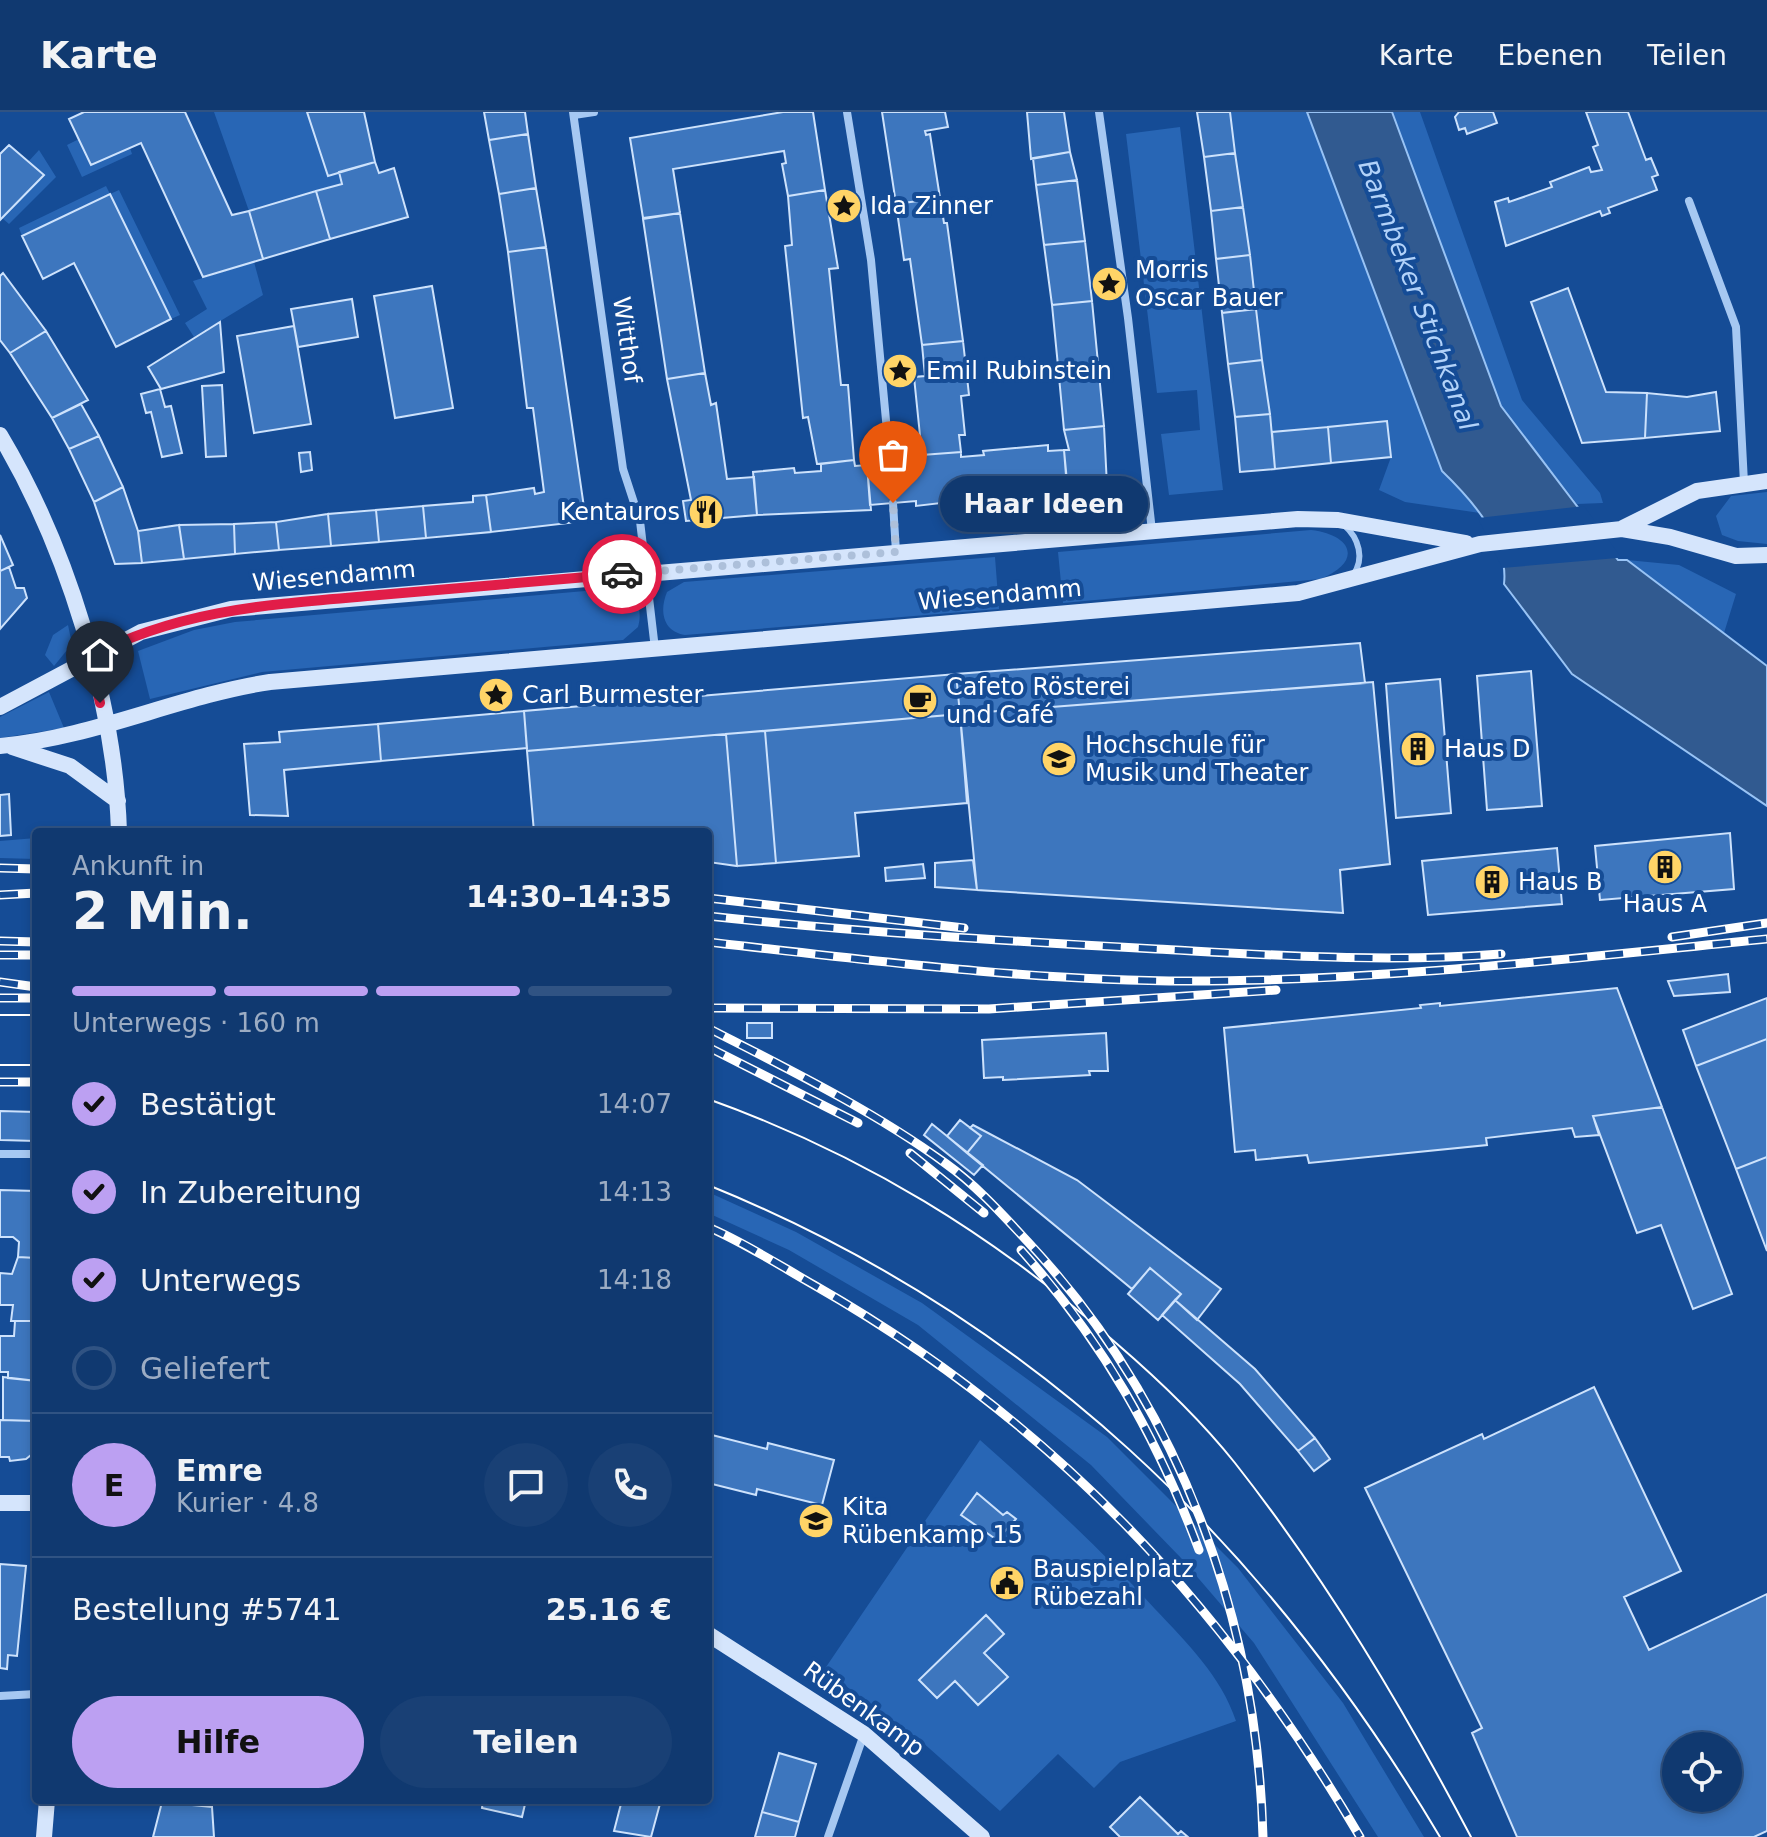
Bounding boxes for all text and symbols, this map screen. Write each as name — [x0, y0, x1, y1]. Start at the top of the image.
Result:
text: Karte — [40, 33, 158, 77]
text: Karte — [1379, 39, 1453, 72]
text: Ebenen — [1497, 39, 1603, 72]
text: Teilen — [1647, 39, 1727, 72]
water label: Barmbeker Stichkanal — [1352, 155, 1484, 435]
place icon: Ida Zinner — [825, 187, 863, 225]
place label: Ida Zinner — [870, 192, 993, 220]
place label: Morris Oscar Bauer — [1135, 256, 1283, 312]
place icon: Morris Oscar Bauer — [1090, 265, 1128, 303]
street label: Witthof — [607, 295, 647, 386]
place icon: Emil Rubinstein — [881, 352, 919, 390]
place label: Emil Rubinstein — [926, 357, 1112, 385]
pin — [859, 421, 927, 503]
icon: bag — [871, 433, 915, 477]
callout: Haar Ideen — [941, 475, 1149, 531]
text: Haar Ideen — [964, 489, 1124, 519]
restaurant icon: Kentauros — [687, 493, 725, 531]
place label: Kentauros — [560, 498, 680, 526]
courier — [582, 534, 662, 614]
icon: car — [600, 552, 644, 596]
street label: Wiesendamm — [251, 555, 417, 597]
street label: Wiesendamm — [917, 574, 1083, 616]
pin — [66, 621, 134, 703]
icon: home — [78, 633, 122, 677]
place label: Cafeto Rösterei und Café — [946, 673, 1130, 729]
place icon: Carl Burmester — [477, 676, 515, 714]
place label: Carl Burmester — [522, 681, 704, 709]
cafe icon: Cafeto Rösterei und Café — [901, 682, 939, 720]
building icon: Haus D — [1399, 730, 1437, 768]
place label: Hochschule für Musik und Theater — [1085, 731, 1308, 787]
place label: Haus D — [1444, 735, 1531, 763]
school or university icon: Hochschule für Musik und Theater — [1040, 740, 1078, 778]
building icon: Haus A — [1646, 848, 1684, 886]
text: Ankunft in — [72, 851, 204, 881]
building icon: Haus B — [1473, 863, 1511, 901]
place label: Haus B — [1518, 868, 1603, 896]
text: 14:30–14:35 — [466, 879, 672, 914]
text: 2 Min. — [72, 881, 253, 941]
place label: Haus A — [1623, 890, 1708, 918]
text: Unterwegs · 160 m — [72, 1008, 320, 1038]
icon: check — [72, 1082, 116, 1126]
text: Bestätigt — [140, 1087, 276, 1122]
text: 14:07 — [597, 1089, 672, 1119]
icon: check — [72, 1170, 116, 1214]
text: In Zubereitung — [140, 1175, 362, 1210]
text: 14:13 — [597, 1177, 672, 1207]
icon: check — [72, 1258, 116, 1302]
text: Unterwegs — [140, 1263, 301, 1298]
text: 14:18 — [597, 1265, 672, 1295]
text: Geliefert — [140, 1351, 270, 1386]
button: chat — [484, 1443, 568, 1527]
button: phone — [588, 1443, 672, 1527]
text: Emre — [176, 1453, 263, 1488]
text: E — [104, 1468, 124, 1503]
text: Kurier · 4.8 — [176, 1488, 319, 1518]
place label: Kita Rübenkamp 15 — [842, 1493, 1023, 1549]
school or university icon: Kita Rübenkamp 15 — [797, 1502, 835, 1540]
place label: Bauspielplatz Rübezahl — [1033, 1555, 1194, 1611]
public building icon: Bauspielplatz Rübezahl — [988, 1564, 1026, 1602]
text: Bestellung #5741 — [72, 1592, 342, 1627]
text: 25.16 € — [546, 1592, 672, 1627]
street label: Rübenkamp — [798, 1656, 930, 1762]
button: Hilfe — [72, 1696, 364, 1788]
button: Teilen — [380, 1696, 672, 1788]
map controls — [1662, 1732, 1742, 1812]
button: locate — [1662, 1732, 1742, 1812]

